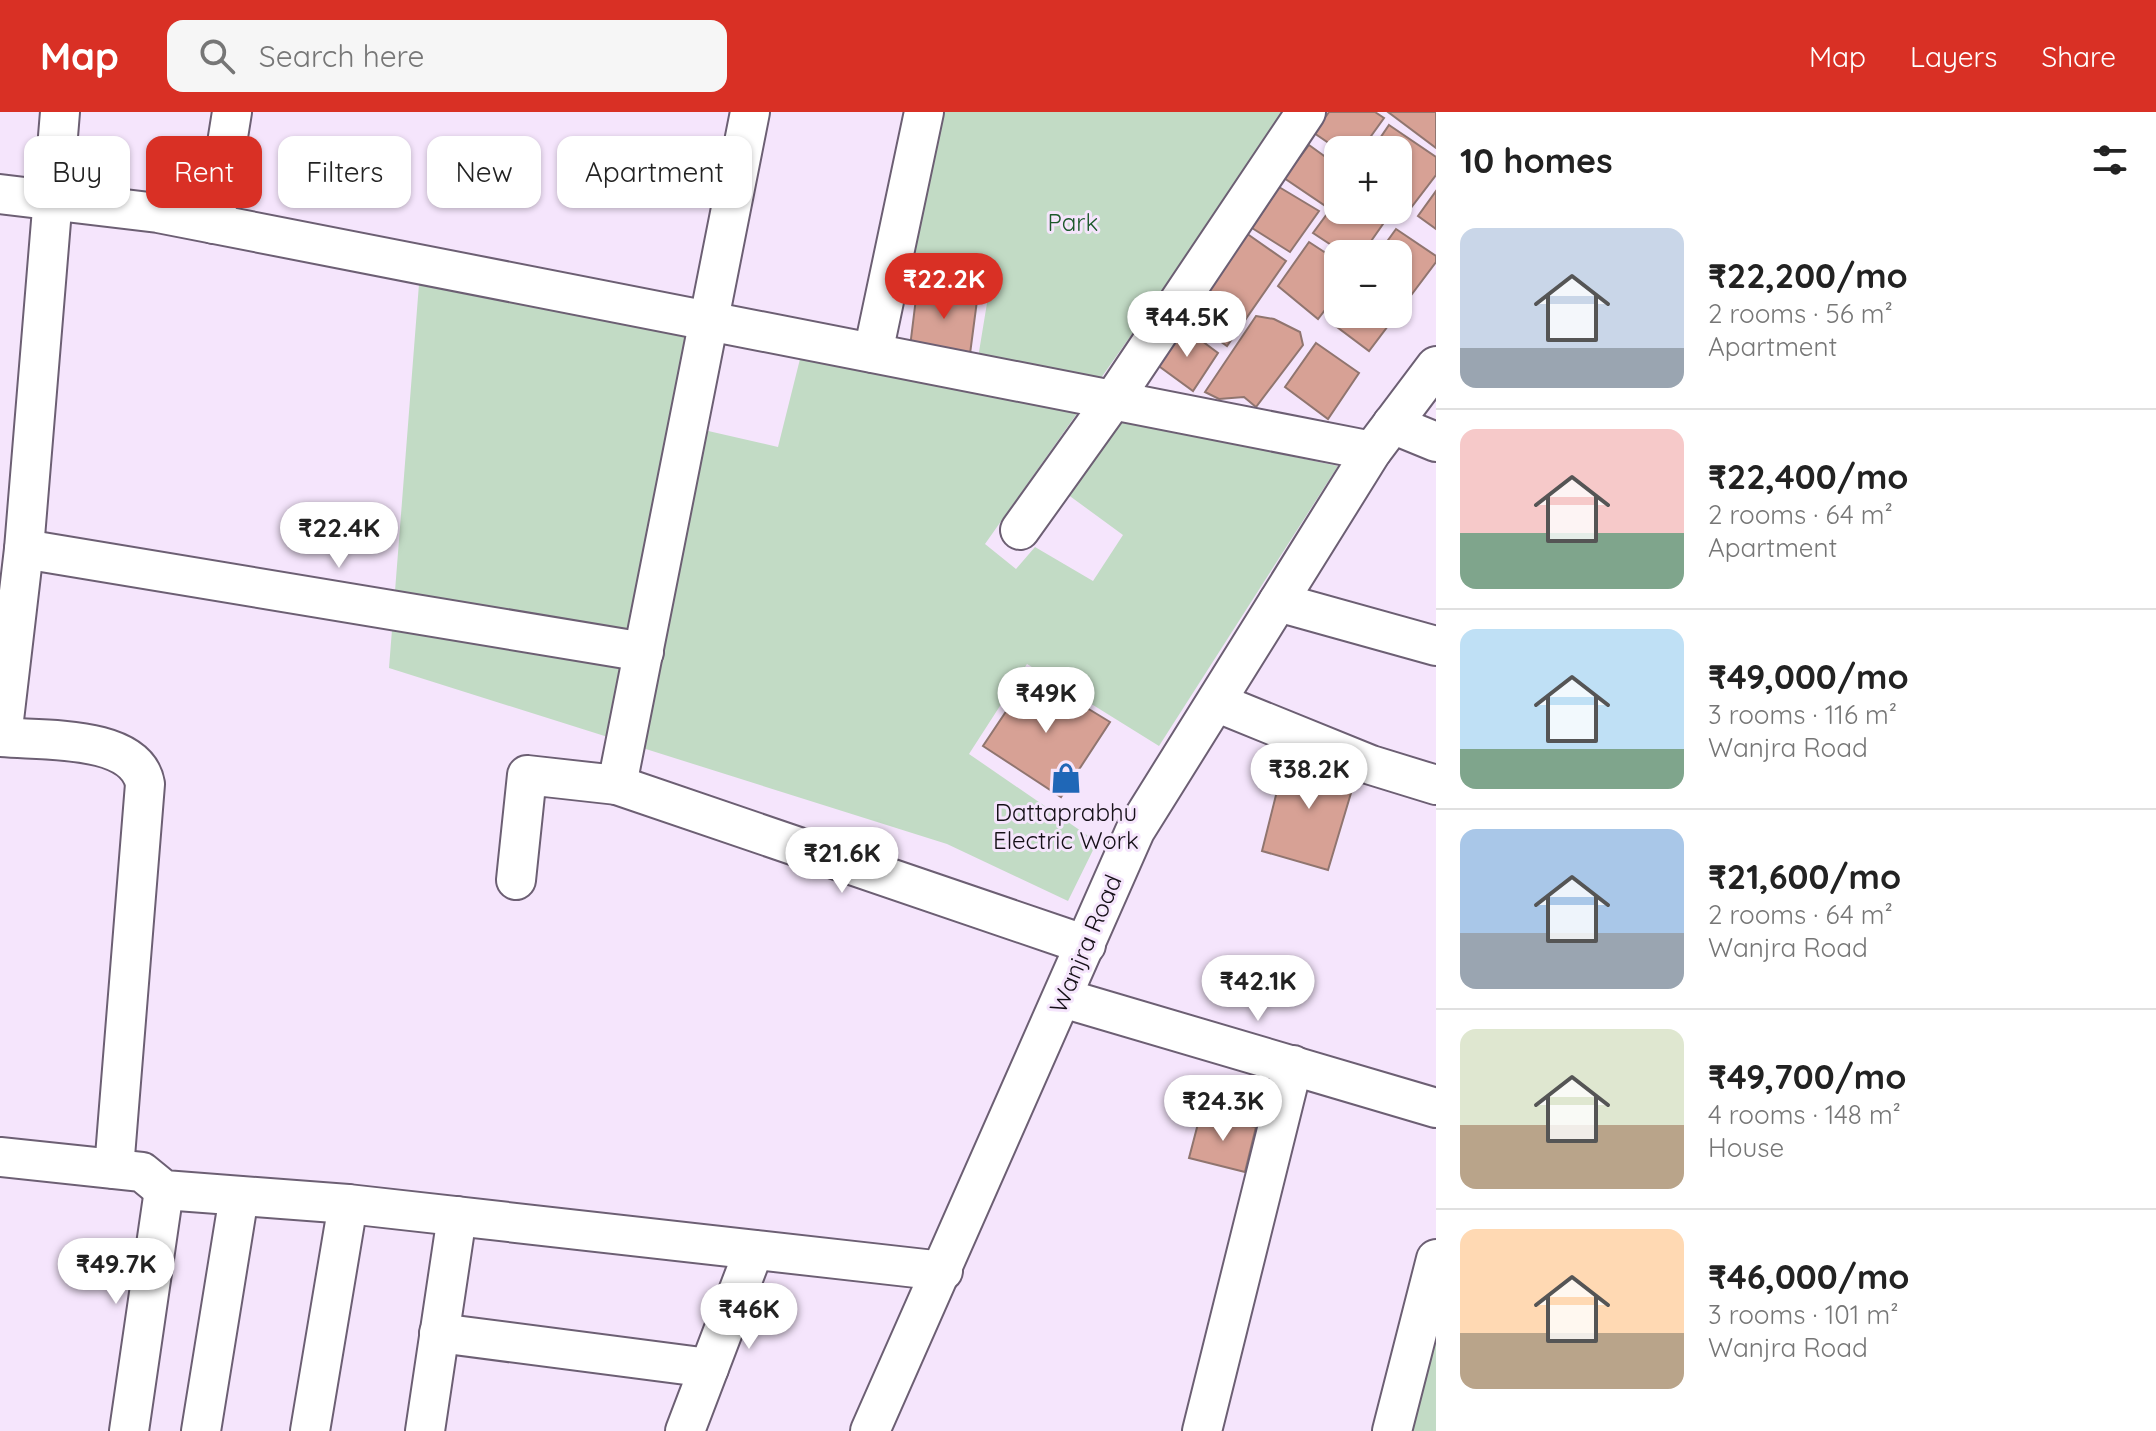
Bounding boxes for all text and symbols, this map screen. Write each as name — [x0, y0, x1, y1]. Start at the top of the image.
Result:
search box — [167, 20, 727, 92]
text: Map — [40, 32, 119, 80]
icon: search — [195, 34, 239, 78]
text: Search here — [259, 37, 424, 75]
text: Map — [1809, 39, 1866, 74]
text: Layers — [1910, 39, 1997, 74]
text: Share — [2041, 39, 2116, 74]
chip: Buy — [24, 136, 130, 208]
chip: Rent — [146, 136, 262, 208]
chip: Filters — [278, 136, 411, 208]
chip: New — [427, 136, 541, 208]
chip: Apartment — [557, 136, 752, 208]
map controls — [1324, 136, 1412, 328]
button: + — [1324, 136, 1412, 224]
icon: filters — [2088, 138, 2132, 182]
text: 10 homes — [1460, 139, 1613, 182]
park label: Park — [1048, 207, 1098, 237]
button: − — [1324, 240, 1412, 328]
pin: ₹22.2K — [879, 253, 1009, 321]
text: ₹22,200/mo — [1708, 254, 1908, 297]
icon: home — [1524, 260, 1620, 356]
text: ₹22.2K — [903, 262, 985, 295]
pin: ₹44.5K — [1122, 291, 1252, 359]
text: 2 rooms · 56 m² — [1708, 297, 1893, 330]
text: ₹44.5K — [1145, 300, 1229, 333]
text: Apartment — [1708, 330, 1837, 363]
text: ₹22,400/mo — [1708, 455, 1908, 498]
icon: home — [1524, 461, 1620, 557]
text: 2 rooms · 64 m² — [1708, 498, 1893, 531]
pin: ₹22.4K — [274, 502, 404, 570]
text: ₹22.4K — [298, 511, 380, 544]
text: Apartment — [1708, 531, 1837, 564]
text: ₹49,000/mo — [1708, 655, 1909, 698]
icon: home — [1524, 661, 1620, 757]
pin: ₹49K — [999, 667, 1093, 735]
text: ₹49K — [1016, 676, 1076, 709]
text: 3 rooms · 116 m² — [1708, 698, 1897, 731]
text: Wanjra Road — [1708, 731, 1868, 764]
pin: ₹38.2K — [1244, 743, 1374, 811]
text: ₹38.2K — [1269, 752, 1349, 785]
shop icon: Dattaprabhu Electric Work — [1049, 761, 1083, 795]
place label: Dattaprabhu Electric Work — [993, 797, 1139, 855]
pin: ₹21.6K — [777, 827, 907, 895]
text: ₹21.6K — [803, 836, 881, 869]
text: ₹21,600/mo — [1708, 855, 1901, 898]
icon: home — [1524, 861, 1620, 957]
street label: Wanjra Road — [1042, 870, 1128, 1017]
text: 2 rooms · 64 m² — [1708, 898, 1893, 931]
text: Wanjra Road — [1708, 931, 1868, 964]
pin: ₹42.1K — [1193, 955, 1323, 1023]
text: ₹42.1K — [1220, 964, 1296, 997]
text: ₹49,700/mo — [1708, 1055, 1906, 1098]
icon: home — [1524, 1061, 1620, 1157]
pin: ₹24.3K — [1158, 1075, 1288, 1143]
text: ₹24.3K — [1182, 1084, 1264, 1117]
text: 4 rooms · 148 m² — [1708, 1098, 1901, 1131]
text: House — [1708, 1131, 1784, 1164]
pin: ₹49.7K — [51, 1238, 181, 1306]
text: ₹49.7K — [76, 1247, 156, 1280]
text: ₹46,000/mo — [1708, 1255, 1909, 1298]
icon: home — [1524, 1261, 1620, 1357]
pin: ₹46K — [702, 1283, 796, 1351]
text: ₹46K — [718, 1292, 780, 1325]
text: 3 rooms · 101 m² — [1708, 1298, 1899, 1331]
text: Wanjra Road — [1708, 1331, 1868, 1364]

